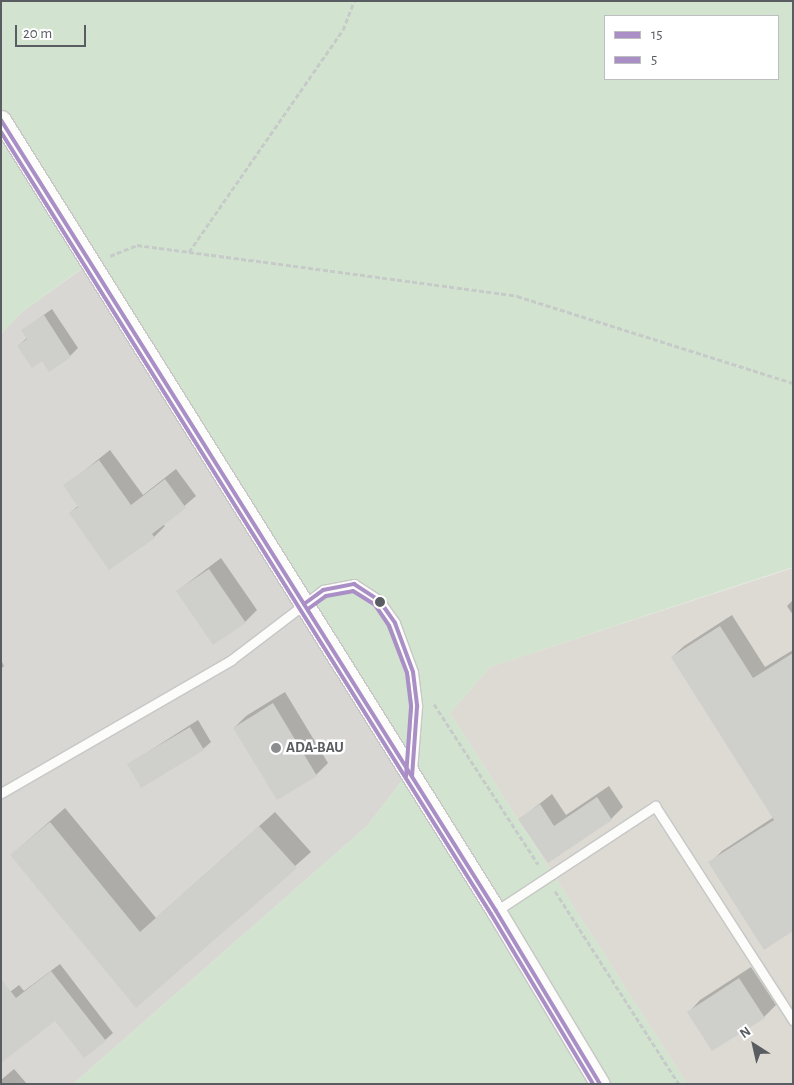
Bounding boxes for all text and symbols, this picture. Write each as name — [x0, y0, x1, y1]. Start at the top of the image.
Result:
scale bar — [18, 15, 89, 47]
legend — [604, 15, 779, 80]
text: 20 m — [23, 26, 52, 41]
text: 15 — [651, 27, 662, 42]
text: 5 — [651, 52, 657, 67]
unlabelled marker — [375, 597, 385, 607]
place label: ADA-BAU — [286, 739, 344, 757]
marker: ADA-BAU — [270, 742, 282, 754]
north arrow — [729, 1020, 779, 1070]
text: N — [737, 1024, 753, 1041]

